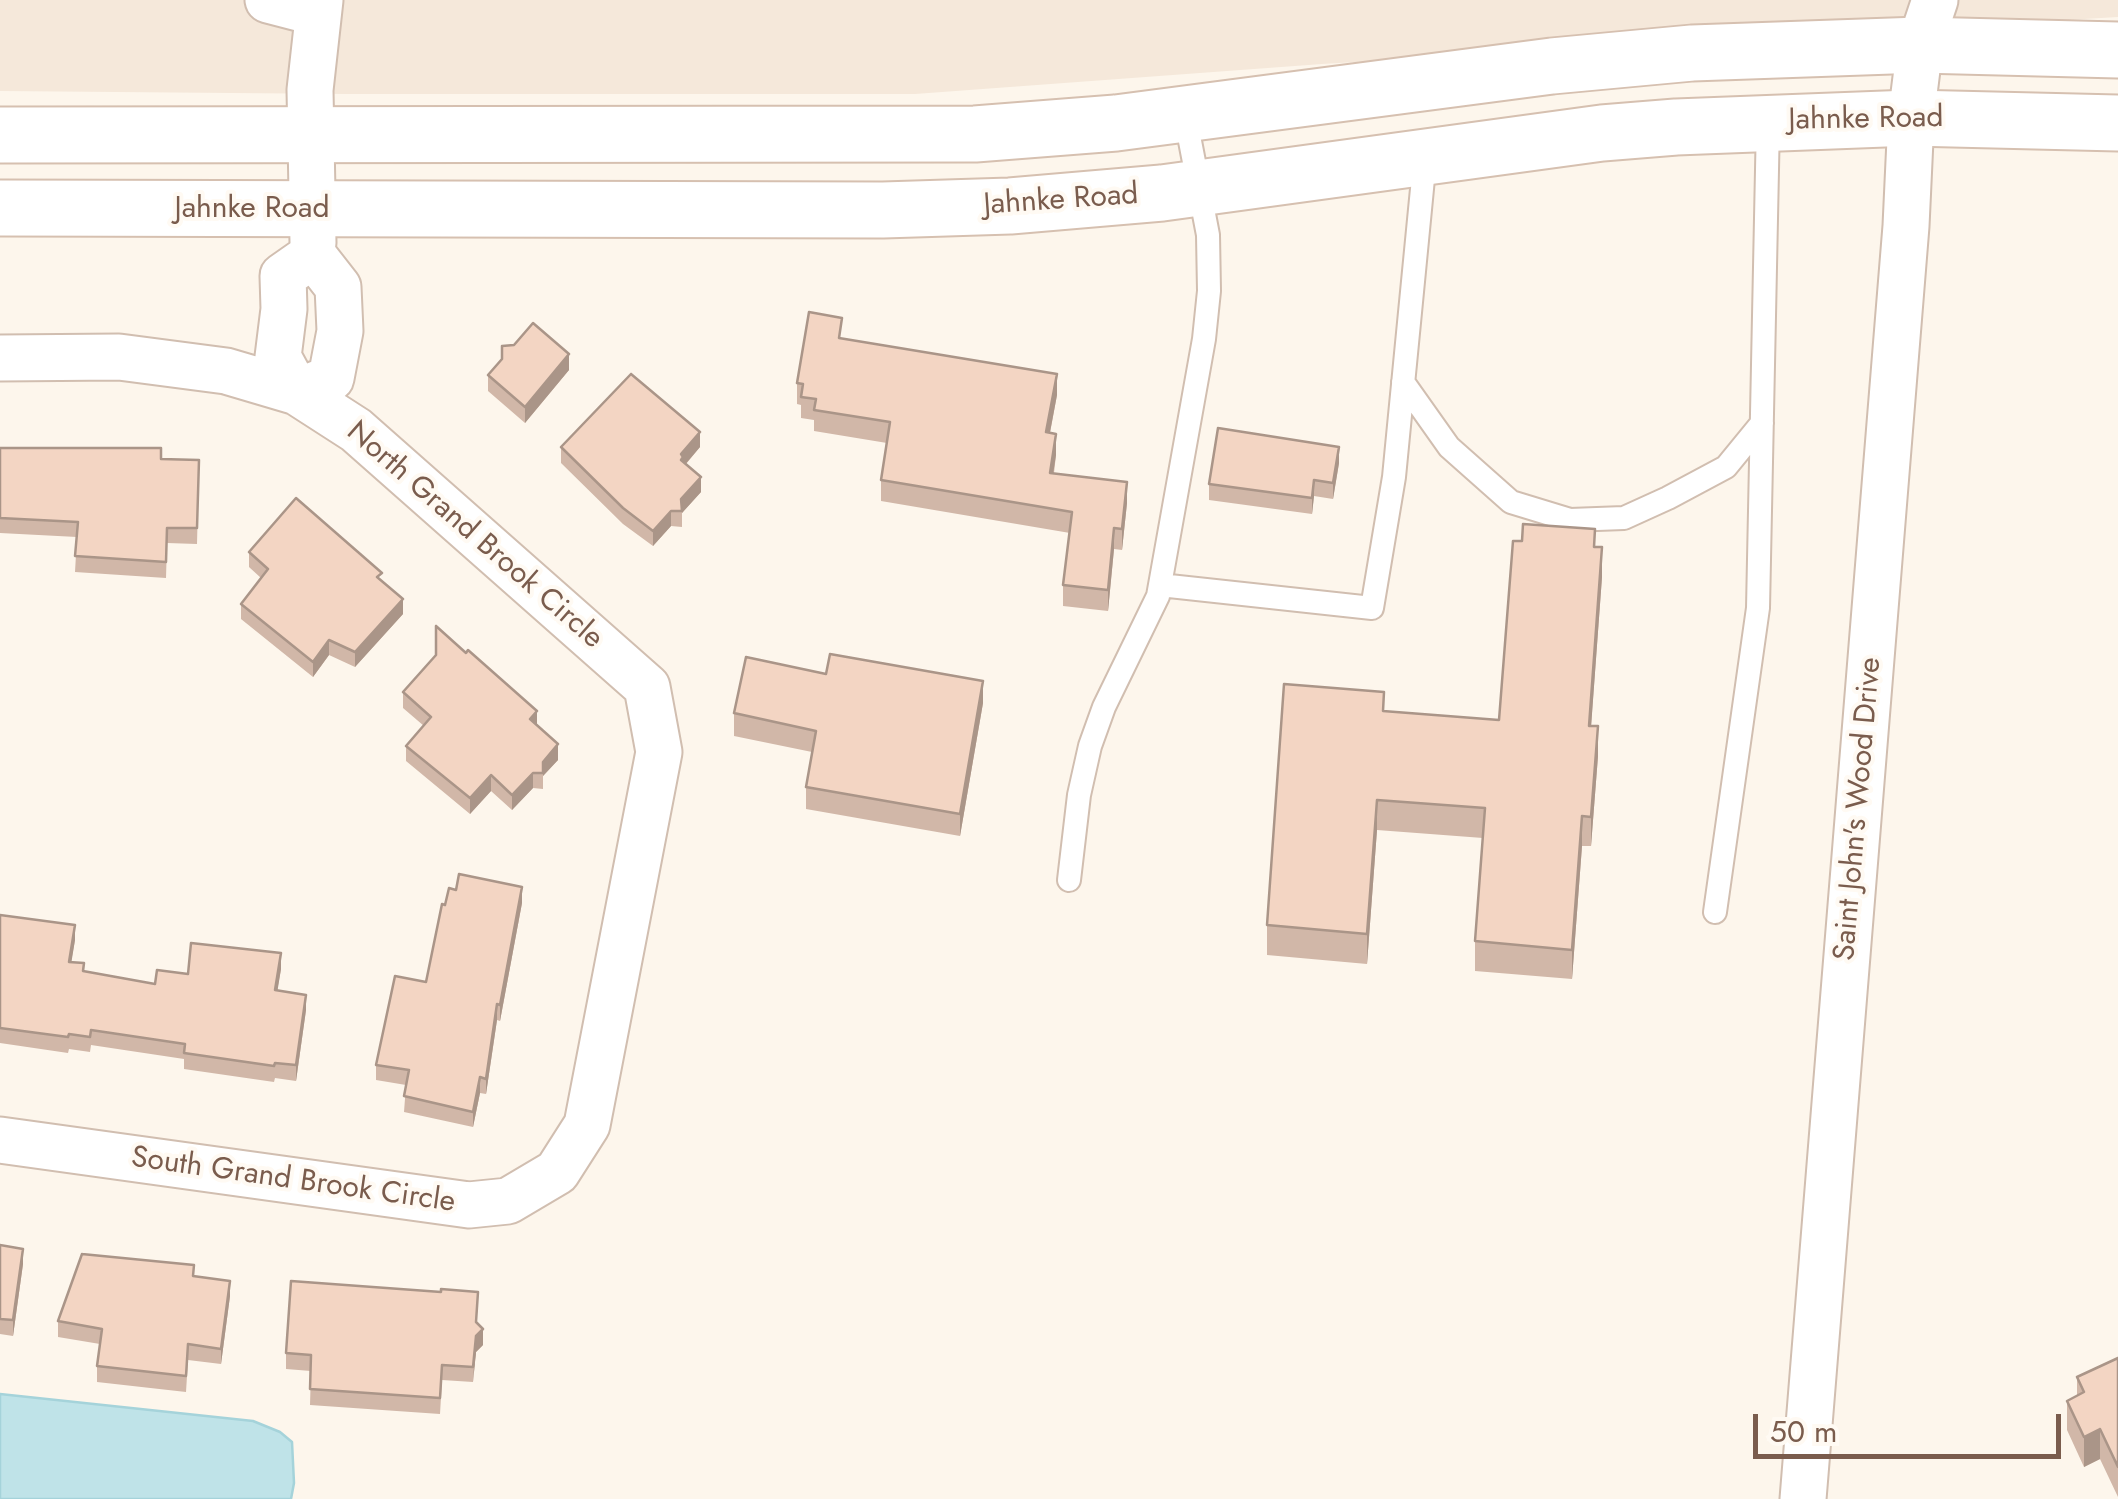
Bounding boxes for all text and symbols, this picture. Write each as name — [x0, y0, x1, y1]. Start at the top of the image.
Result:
street label: Jahnke Road — [1788, 101, 1944, 139]
street label: Jahnke Road — [982, 178, 1140, 224]
street label: Jahnke Road — [174, 192, 330, 228]
street label: North Grand Brook Circle — [338, 415, 610, 657]
street label: Saint John's Wood Drive — [1828, 656, 1890, 962]
street label: South Grand Brook Circle — [129, 1140, 457, 1222]
scale bar — [1758, 1394, 2066, 1456]
text: 50 m — [1770, 1410, 1837, 1453]

